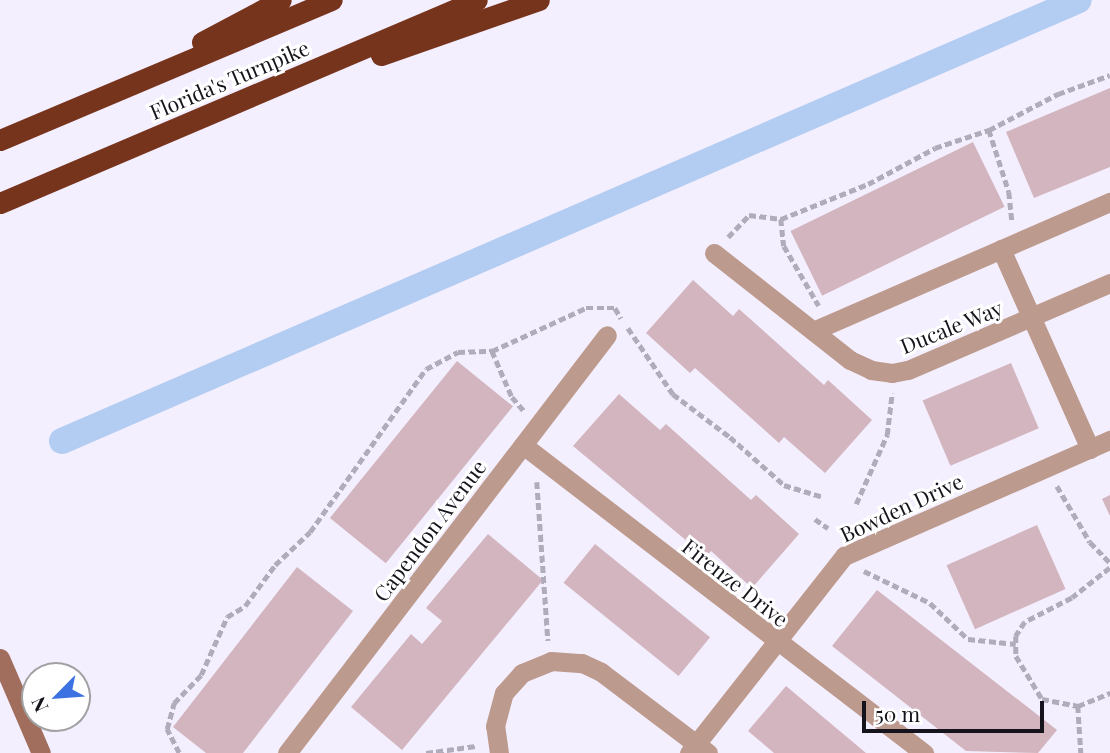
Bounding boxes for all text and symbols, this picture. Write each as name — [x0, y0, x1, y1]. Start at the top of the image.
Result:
street label: Florida's Turnpike — [145, 34, 313, 124]
street label: Ducale Way — [896, 294, 1006, 358]
street label: Capendon Avenue — [367, 454, 491, 606]
street label: Bowden Drive — [836, 468, 966, 546]
street label: Firenze Drive — [678, 533, 794, 631]
north arrow — [21, 662, 91, 732]
scale bar — [865, 686, 1047, 730]
text: N — [24, 693, 53, 717]
text: 50 m — [875, 699, 920, 727]

